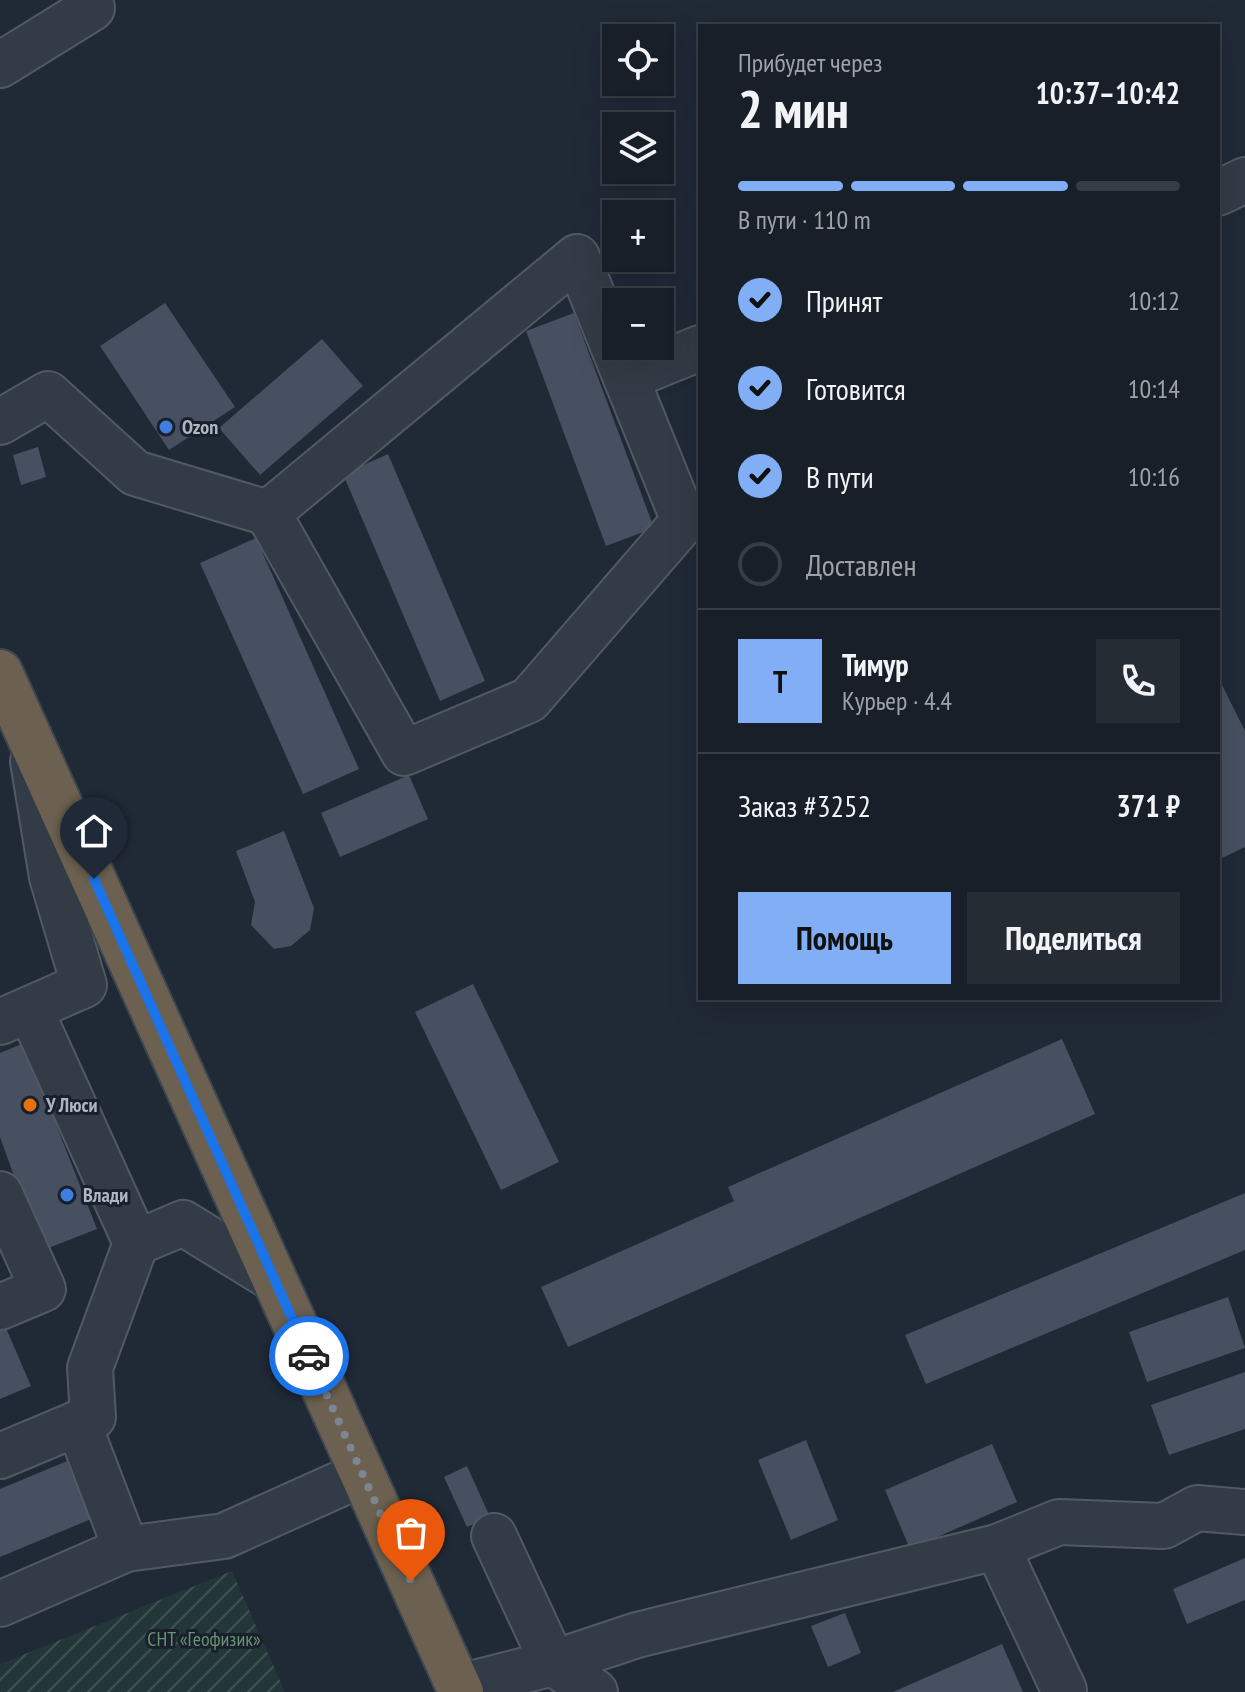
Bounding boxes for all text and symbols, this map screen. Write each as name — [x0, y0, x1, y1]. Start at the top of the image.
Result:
map controls — [602, 24, 674, 360]
button: locate — [602, 24, 674, 96]
text: Прибудет через — [738, 46, 882, 79]
text: 10:37–10:42 — [1036, 73, 1180, 112]
text: 2 мин — [738, 75, 849, 142]
button: layers — [602, 112, 674, 184]
button: + — [602, 200, 674, 272]
text: В пути · 110 m — [738, 203, 871, 236]
icon: check — [738, 278, 782, 322]
text: Принят — [806, 281, 882, 320]
text: 10:12 — [1128, 284, 1180, 317]
button: − — [602, 288, 674, 360]
icon: check — [738, 366, 782, 410]
text: Готовится — [806, 369, 906, 408]
text: 10:14 — [1128, 372, 1180, 405]
place label: Ozon — [182, 414, 218, 440]
marker: Ozon — [157, 418, 175, 436]
icon: check — [738, 454, 782, 498]
text: В пути — [806, 457, 874, 496]
text: 10:16 — [1128, 460, 1180, 493]
text: Доставлен — [806, 545, 916, 584]
button: phone — [1096, 639, 1180, 723]
text: Тимур — [842, 645, 909, 684]
text: Т — [773, 662, 787, 701]
text: Курьер · 4.4 — [842, 684, 952, 717]
text: Заказ #3252 — [738, 786, 871, 825]
text: 371 ₽ — [1116, 786, 1180, 825]
pin — [60, 797, 128, 879]
icon: home — [72, 809, 116, 853]
button: Помощь — [738, 892, 951, 984]
button: Поделиться — [967, 892, 1180, 984]
place label: У Люси — [45, 1092, 97, 1118]
marker: У Люси — [21, 1096, 39, 1114]
place label: Влади — [83, 1182, 128, 1208]
marker: Влади — [58, 1186, 76, 1204]
courier — [269, 1316, 349, 1396]
icon: car — [287, 1334, 331, 1378]
pin — [377, 1499, 445, 1581]
icon: bag — [389, 1511, 433, 1555]
park label: СНТ «Геофизик» — [147, 1626, 261, 1652]

